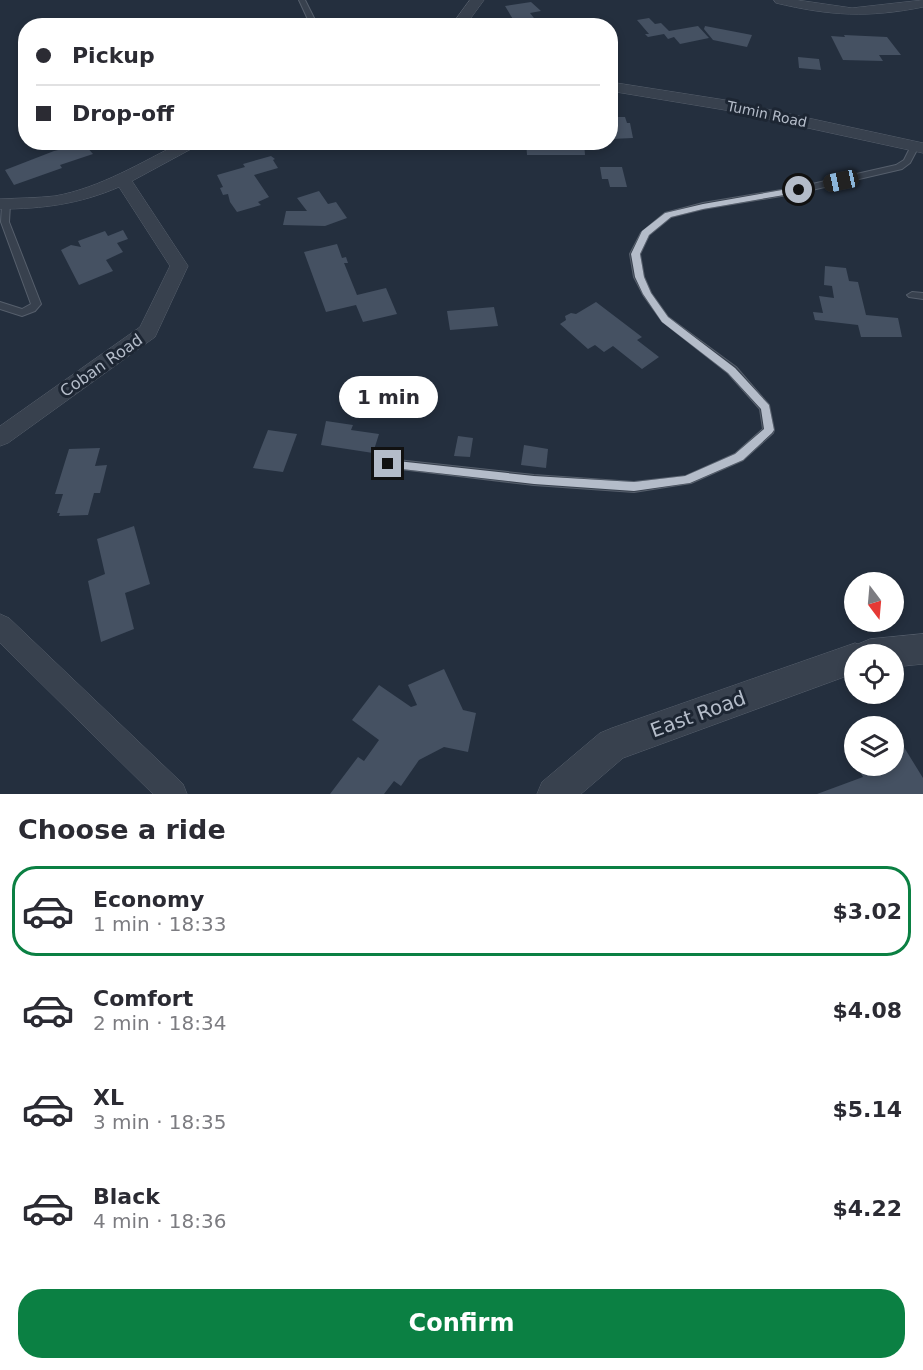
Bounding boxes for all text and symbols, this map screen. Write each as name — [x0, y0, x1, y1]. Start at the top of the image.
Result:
text: Pickup — [72, 43, 155, 68]
street label: Tumin Road — [725, 98, 808, 130]
text: Drop-off — [72, 101, 174, 126]
car — [822, 168, 860, 194]
route start — [785, 176, 812, 203]
street label: Coban Road — [56, 330, 146, 401]
callout: 1 min — [338, 377, 438, 419]
text: 1 min — [357, 385, 420, 409]
route end — [374, 450, 401, 477]
north arrow — [844, 572, 904, 632]
map controls — [844, 572, 904, 776]
button: locate — [844, 644, 904, 704]
street label: East Road — [647, 686, 749, 742]
button: layers — [844, 716, 904, 776]
text: Choose a ride — [18, 814, 226, 845]
icon: car — [21, 884, 75, 938]
text: Economy — [93, 887, 204, 912]
text: $3.02 — [832, 899, 902, 924]
text: 1 min · 18:33 — [93, 912, 227, 936]
icon: car — [21, 983, 75, 1037]
text: Comfort — [93, 986, 193, 1011]
text: $4.08 — [832, 998, 902, 1023]
text: 2 min · 18:34 — [93, 1011, 227, 1035]
icon: car — [21, 1082, 75, 1136]
text: XL — [93, 1085, 124, 1110]
text: $5.14 — [832, 1097, 902, 1122]
text: 3 min · 18:35 — [93, 1110, 227, 1134]
icon: car — [21, 1181, 75, 1235]
text: Black — [93, 1184, 160, 1209]
text: $4.22 — [832, 1196, 902, 1221]
text: 4 min · 18:36 — [93, 1209, 227, 1233]
button: Confirm — [18, 1289, 905, 1358]

